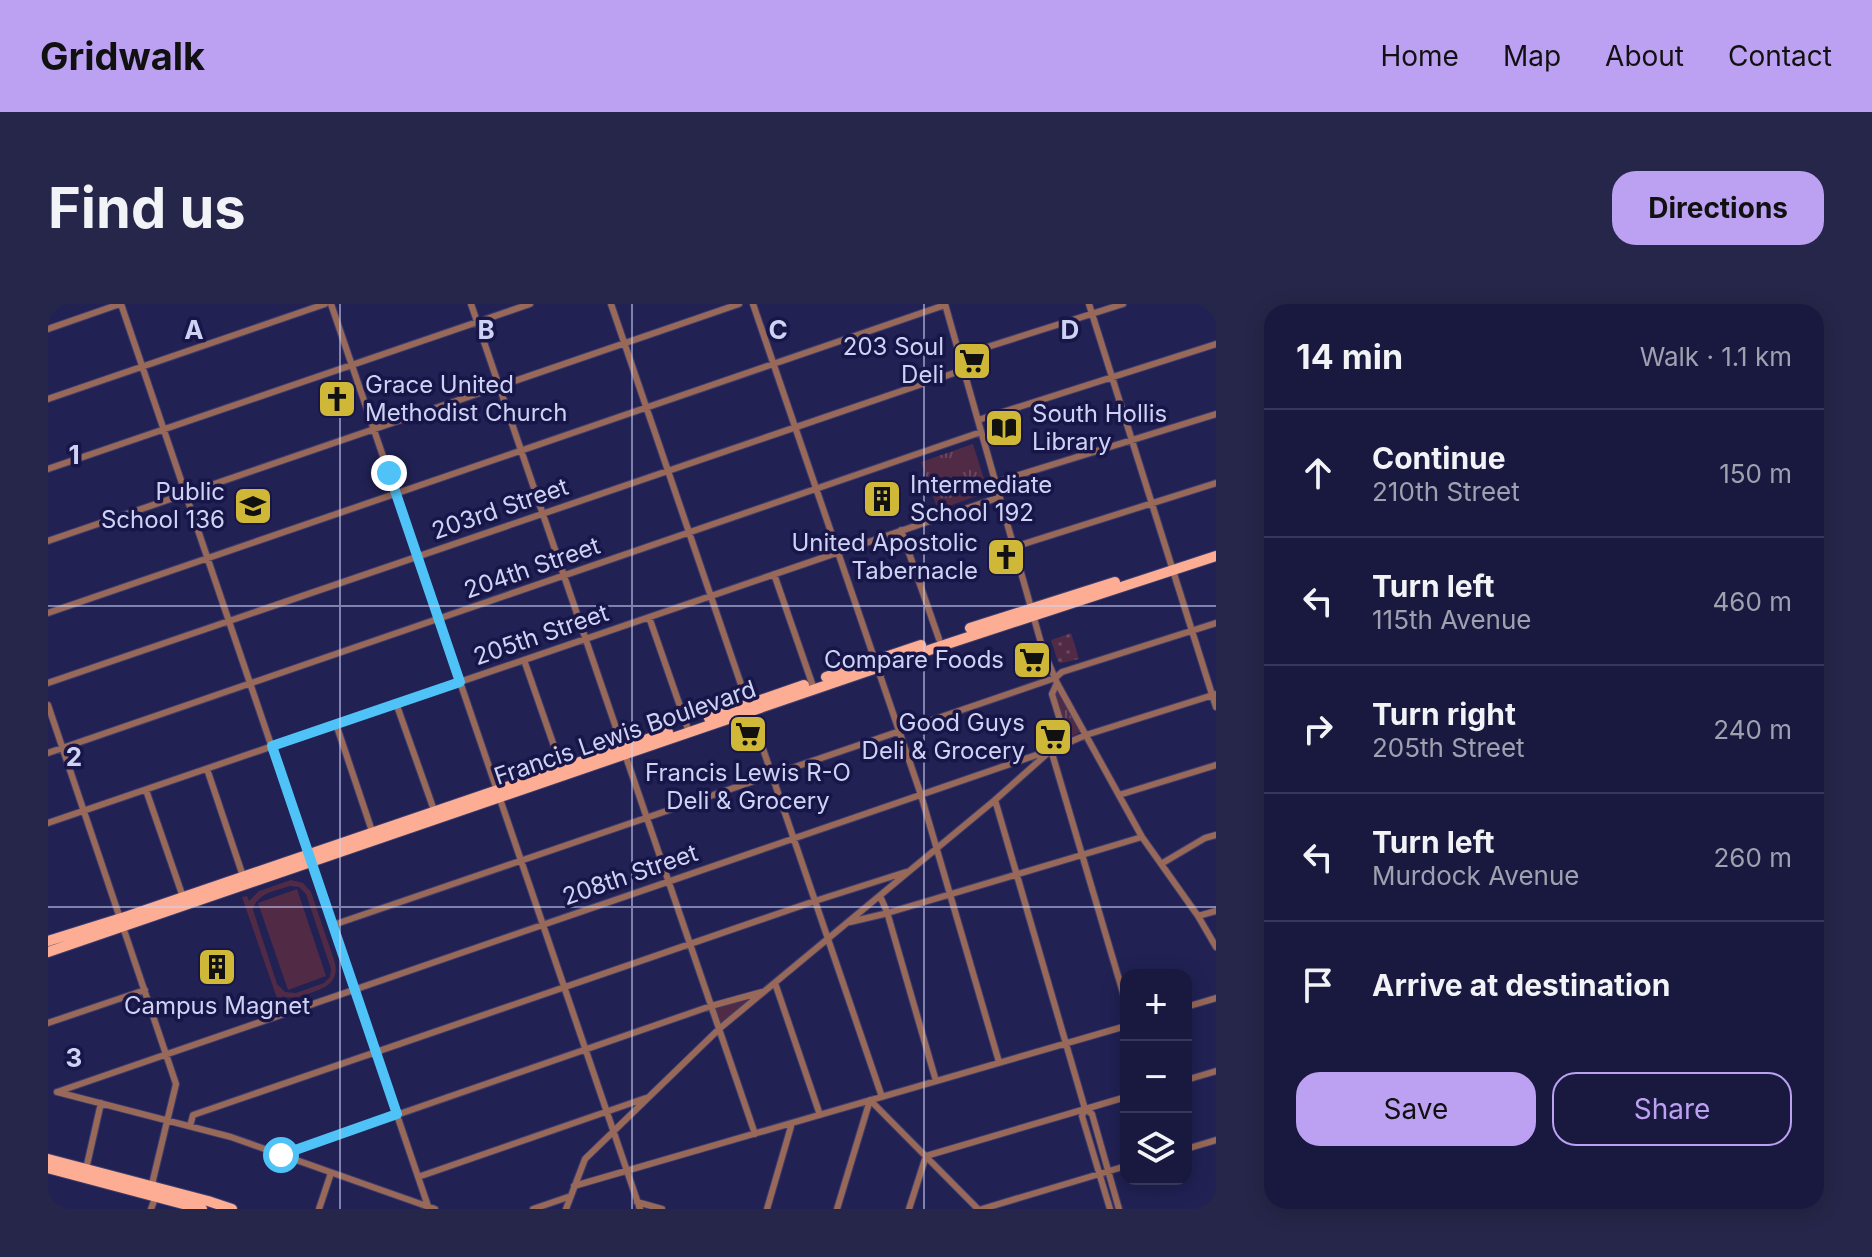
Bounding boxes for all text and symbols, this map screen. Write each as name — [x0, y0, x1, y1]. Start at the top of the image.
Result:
text: Gridwalk — [40, 33, 205, 79]
text: Home — [1380, 39, 1459, 73]
text: Map — [1503, 39, 1561, 73]
text: About — [1605, 39, 1684, 73]
text: Contact — [1728, 39, 1832, 73]
button: Directions — [1612, 171, 1824, 245]
text: Find us — [48, 174, 246, 242]
text: A — [184, 314, 204, 345]
text: B — [477, 314, 495, 345]
text: C — [768, 314, 788, 345]
text: D — [1061, 314, 1079, 345]
place label: 203 Soul Deli — [843, 332, 944, 389]
text: 14 min — [1296, 336, 1403, 377]
supermarket icon: 203 Soul Deli — [951, 340, 993, 382]
text: Walk · 1.1 km — [1640, 341, 1792, 372]
place label: Grace United Methodist Church — [365, 370, 567, 427]
church icon: Grace United Methodist Church — [316, 378, 358, 420]
place label: South Hollis Library — [1032, 399, 1167, 456]
library icon: South Hollis Library — [983, 407, 1025, 449]
text: 1 — [68, 439, 80, 470]
text: Continue — [1372, 440, 1506, 476]
icon: ahead — [1296, 451, 1340, 495]
route end — [371, 455, 407, 491]
text: 150 m — [1719, 458, 1792, 489]
place label: Intermediate School 192 — [910, 470, 1052, 527]
street label: 203rd Street — [428, 472, 572, 545]
text: 210th Street — [1372, 476, 1520, 507]
place label: Public School 136 — [101, 477, 225, 534]
building icon: Intermediate School 192 — [861, 478, 903, 520]
school or university icon: Public School 136 — [232, 485, 274, 527]
place label: United Apostolic Tabernacle — [791, 528, 978, 585]
street label: 204th Street — [460, 531, 604, 604]
church icon: United Apostolic Tabernacle — [985, 536, 1027, 578]
text: Turn left — [1372, 568, 1494, 604]
icon: left — [1296, 579, 1340, 623]
text: 460 m — [1713, 586, 1792, 617]
street label: 205th Street — [470, 598, 612, 671]
text: 115th Avenue — [1372, 604, 1531, 635]
supermarket icon: Compare Foods — [1011, 639, 1053, 681]
place label: Compare Foods — [824, 645, 1004, 674]
street label: Francis Lewis Boulevard — [490, 674, 760, 791]
text: Turn right — [1372, 696, 1516, 732]
icon: right — [1296, 707, 1340, 751]
place label: Good Guys Deli & Grocery — [862, 708, 1025, 765]
supermarket icon: Francis Lewis R-O Deli & Grocery — [727, 713, 769, 755]
text: 240 m — [1713, 714, 1792, 745]
supermarket icon: Good Guys Deli & Grocery — [1032, 716, 1074, 758]
text: 205th Street — [1372, 732, 1525, 763]
text: 2 — [66, 741, 82, 772]
place label: Francis Lewis R-O Deli & Grocery — [645, 758, 851, 815]
text: Turn left — [1372, 824, 1494, 860]
icon: left — [1296, 835, 1340, 879]
street label: 208th Street — [558, 838, 701, 911]
text: 260 m — [1714, 842, 1792, 873]
text: Murdock Avenue — [1372, 860, 1580, 891]
building icon: Campus Magnet — [196, 946, 238, 988]
icon: arrive — [1296, 963, 1340, 1007]
text: Arrive at destination — [1372, 967, 1670, 1003]
map controls — [1120, 969, 1192, 1185]
button: + — [1120, 969, 1192, 1041]
place label: Campus Magnet — [124, 991, 310, 1020]
button: − — [1120, 1041, 1192, 1113]
text: 3 — [66, 1042, 82, 1073]
button: Save — [1296, 1072, 1536, 1146]
button: Share — [1552, 1072, 1792, 1146]
button: layers — [1120, 1113, 1192, 1185]
route start — [263, 1137, 299, 1173]

